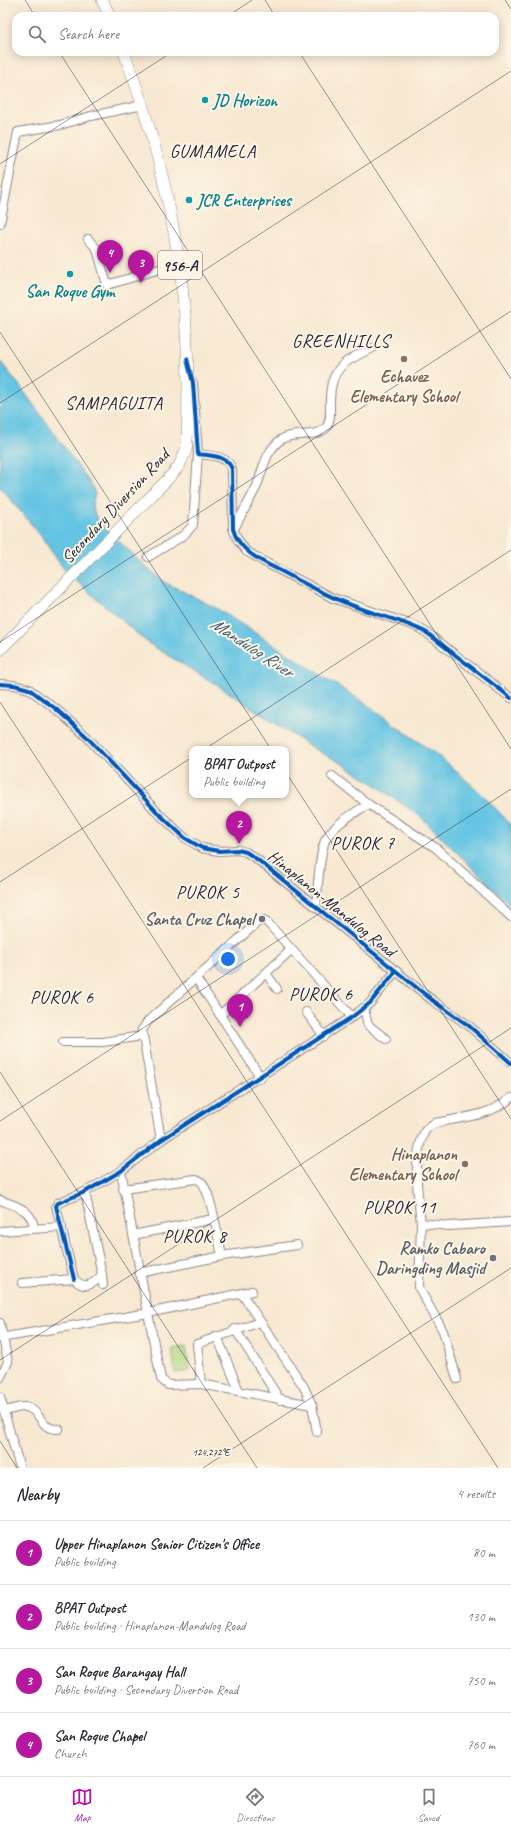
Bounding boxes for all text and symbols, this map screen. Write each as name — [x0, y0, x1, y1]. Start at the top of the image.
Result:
search box — [12, 12, 499, 56]
icon: search — [26, 23, 48, 45]
text: Search here — [58, 25, 119, 44]
place label: JD Horizon — [212, 90, 278, 111]
marker: JD Horizon — [200, 95, 210, 105]
district label: GUMAMELA — [170, 140, 256, 162]
place label: JCR Enterprises — [196, 190, 293, 211]
marker: JCR Enterprises — [184, 195, 194, 205]
pin: 4 — [97, 240, 123, 273]
pin: 3 — [128, 250, 154, 283]
road number: 956-A — [158, 251, 202, 279]
marker: San Roque Gym — [65, 269, 75, 279]
place label: San Roque Gym — [26, 281, 116, 302]
district label: GREENHILLS — [292, 330, 392, 352]
marker: Echavez Elementary School — [399, 354, 409, 364]
place label: Echavez Elementary School — [350, 366, 461, 407]
district label: SAMPAGUITA — [65, 392, 163, 414]
street label: Secondary Diversion Road — [57, 443, 175, 568]
water label: Mandulog River — [207, 612, 300, 684]
popup — [189, 746, 289, 798]
text: BPAT Outpost — [203, 755, 275, 774]
text: Public building — [203, 774, 265, 790]
pin: 2 — [226, 811, 252, 844]
district label: PUROK 7 — [331, 832, 395, 854]
street label: Hinaplanon-Mandulog Road — [264, 845, 402, 963]
district label: PUROK 5 — [176, 881, 240, 903]
place label: Santa Cruz Chapel — [145, 909, 258, 930]
marker: Santa Cruz Chapel — [257, 914, 267, 924]
your location — [218, 949, 238, 969]
district label: PUROK 6 — [289, 983, 353, 1005]
district label: PUROK 6 — [30, 986, 94, 1008]
pin: 1 — [227, 994, 253, 1027]
place label: Hinaplanon Elementary School — [349, 1144, 460, 1185]
marker: Hinaplanon Elementary School — [460, 1159, 470, 1169]
district label: PUROK 11 — [363, 1196, 437, 1218]
district label: PUROK 8 — [163, 1225, 228, 1247]
place label: Ramko Cabaro Daringding Masjid — [376, 1238, 488, 1279]
marker: Ramko Cabaro Daringding Masjid — [488, 1253, 498, 1263]
text: 124.272°E — [192, 1446, 231, 1459]
text: Nearby — [16, 1484, 59, 1505]
text: 4 results — [457, 1486, 495, 1502]
text: Upper Hinaplanon Senior Citizen's Office — [54, 1535, 259, 1554]
text: 1 — [26, 1545, 32, 1561]
text: 80 m — [473, 1545, 495, 1561]
text: Public building — [54, 1554, 116, 1570]
text: BPAT Outpost — [54, 1599, 126, 1618]
text: 2 — [26, 1609, 32, 1625]
text: 130 m — [467, 1609, 495, 1625]
text: Public building · Hinaplanon-Mandulog Road — [54, 1618, 245, 1634]
text: San Roque Barangay Hall — [54, 1663, 185, 1682]
text: 3 — [26, 1673, 32, 1689]
text: 750 m — [467, 1673, 495, 1689]
text: Public building · Secondary Diversion Road — [54, 1682, 238, 1698]
text: San Roque Chapel — [54, 1727, 145, 1746]
text: 4 — [26, 1737, 32, 1753]
text: 760 m — [467, 1737, 495, 1753]
text: Church — [54, 1746, 87, 1762]
tab: Map — [71, 1786, 93, 1824]
tab: Directions — [236, 1786, 275, 1824]
tab: Saved — [418, 1786, 440, 1824]

